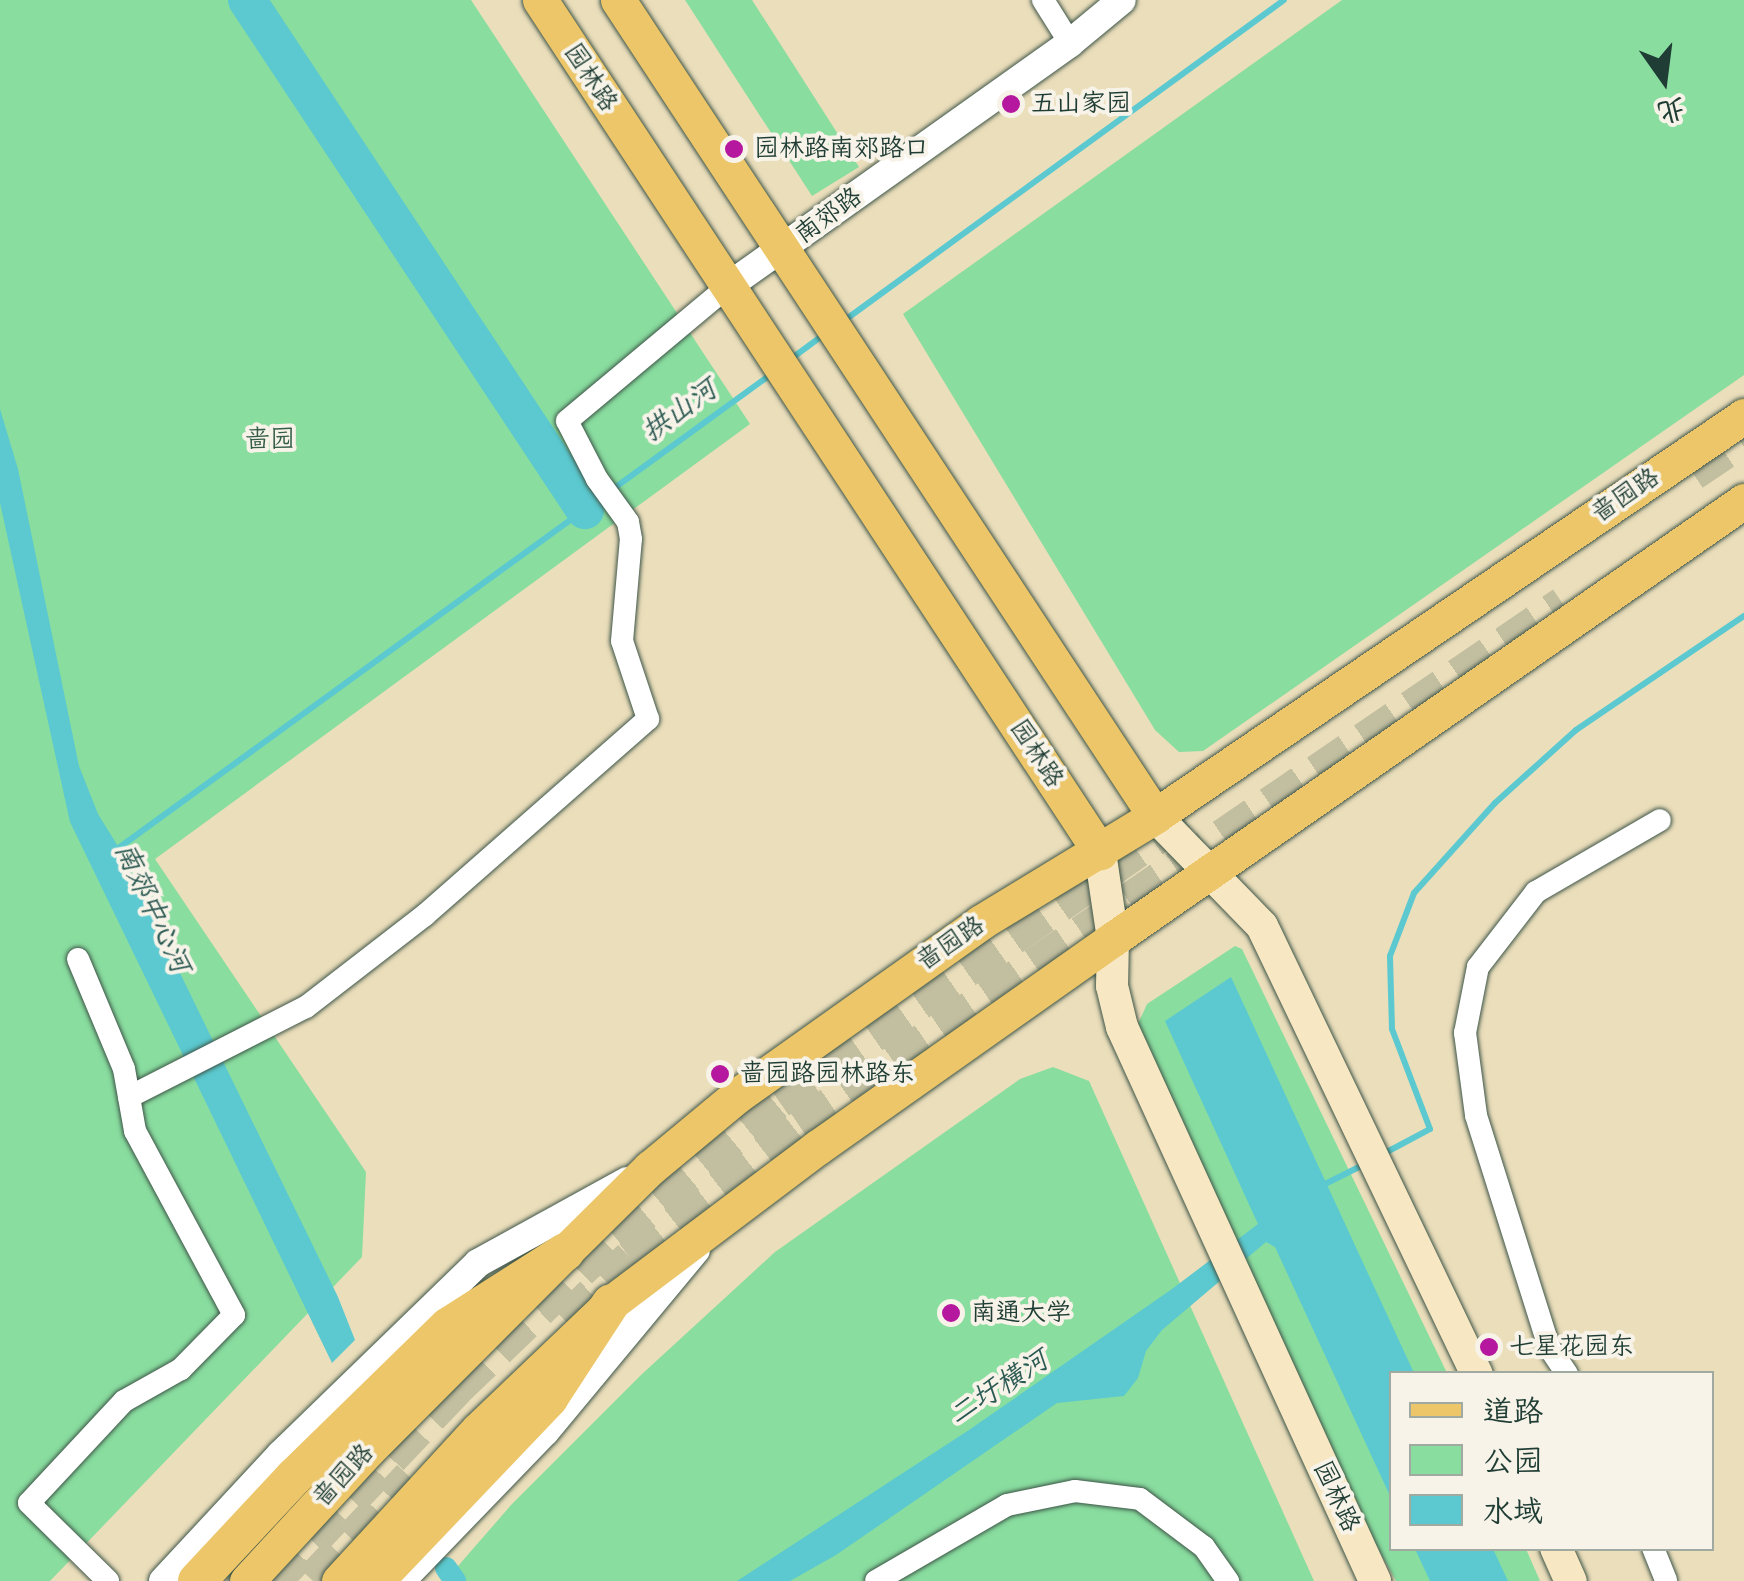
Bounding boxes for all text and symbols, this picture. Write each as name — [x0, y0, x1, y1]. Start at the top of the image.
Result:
north arrow — [1614, 30, 1714, 130]
street label: 园林路 — [557, 38, 623, 118]
place label: 五山家园 — [1031, 89, 1131, 119]
text: 北 — [1654, 89, 1689, 130]
marker: 五山家园 — [1000, 93, 1022, 115]
place label: 园林路南郊路口 — [754, 134, 929, 164]
marker: 园林路南郊路口 — [723, 138, 745, 160]
street label: 南郊路 — [790, 182, 868, 250]
water label: 拱山河 — [636, 373, 724, 449]
park label: 啬园 — [245, 425, 295, 455]
street label: 啬园路 — [1587, 463, 1665, 529]
street label: 园林路 — [1003, 714, 1069, 794]
water label: 南郊中心河 — [107, 837, 197, 979]
street label: 啬园路 — [912, 911, 990, 977]
place label: 啬园路园林路东 — [740, 1059, 915, 1089]
marker: 啬园路园林路东 — [709, 1063, 731, 1085]
place label: 南通大学 — [971, 1298, 1071, 1328]
marker: 南通大学 — [940, 1302, 962, 1324]
place label: 七星花园东 — [1509, 1332, 1634, 1362]
marker: 七星花园东 — [1478, 1336, 1500, 1358]
water label: 二圩横河 — [943, 1343, 1055, 1433]
legend — [1389, 1371, 1714, 1551]
text: 道路 — [1483, 1393, 1543, 1430]
street label: 啬园路 — [307, 1438, 381, 1514]
text: 公园 — [1483, 1443, 1543, 1480]
street label: 园林路 — [1307, 1457, 1365, 1537]
text: 水域 — [1483, 1493, 1543, 1530]

